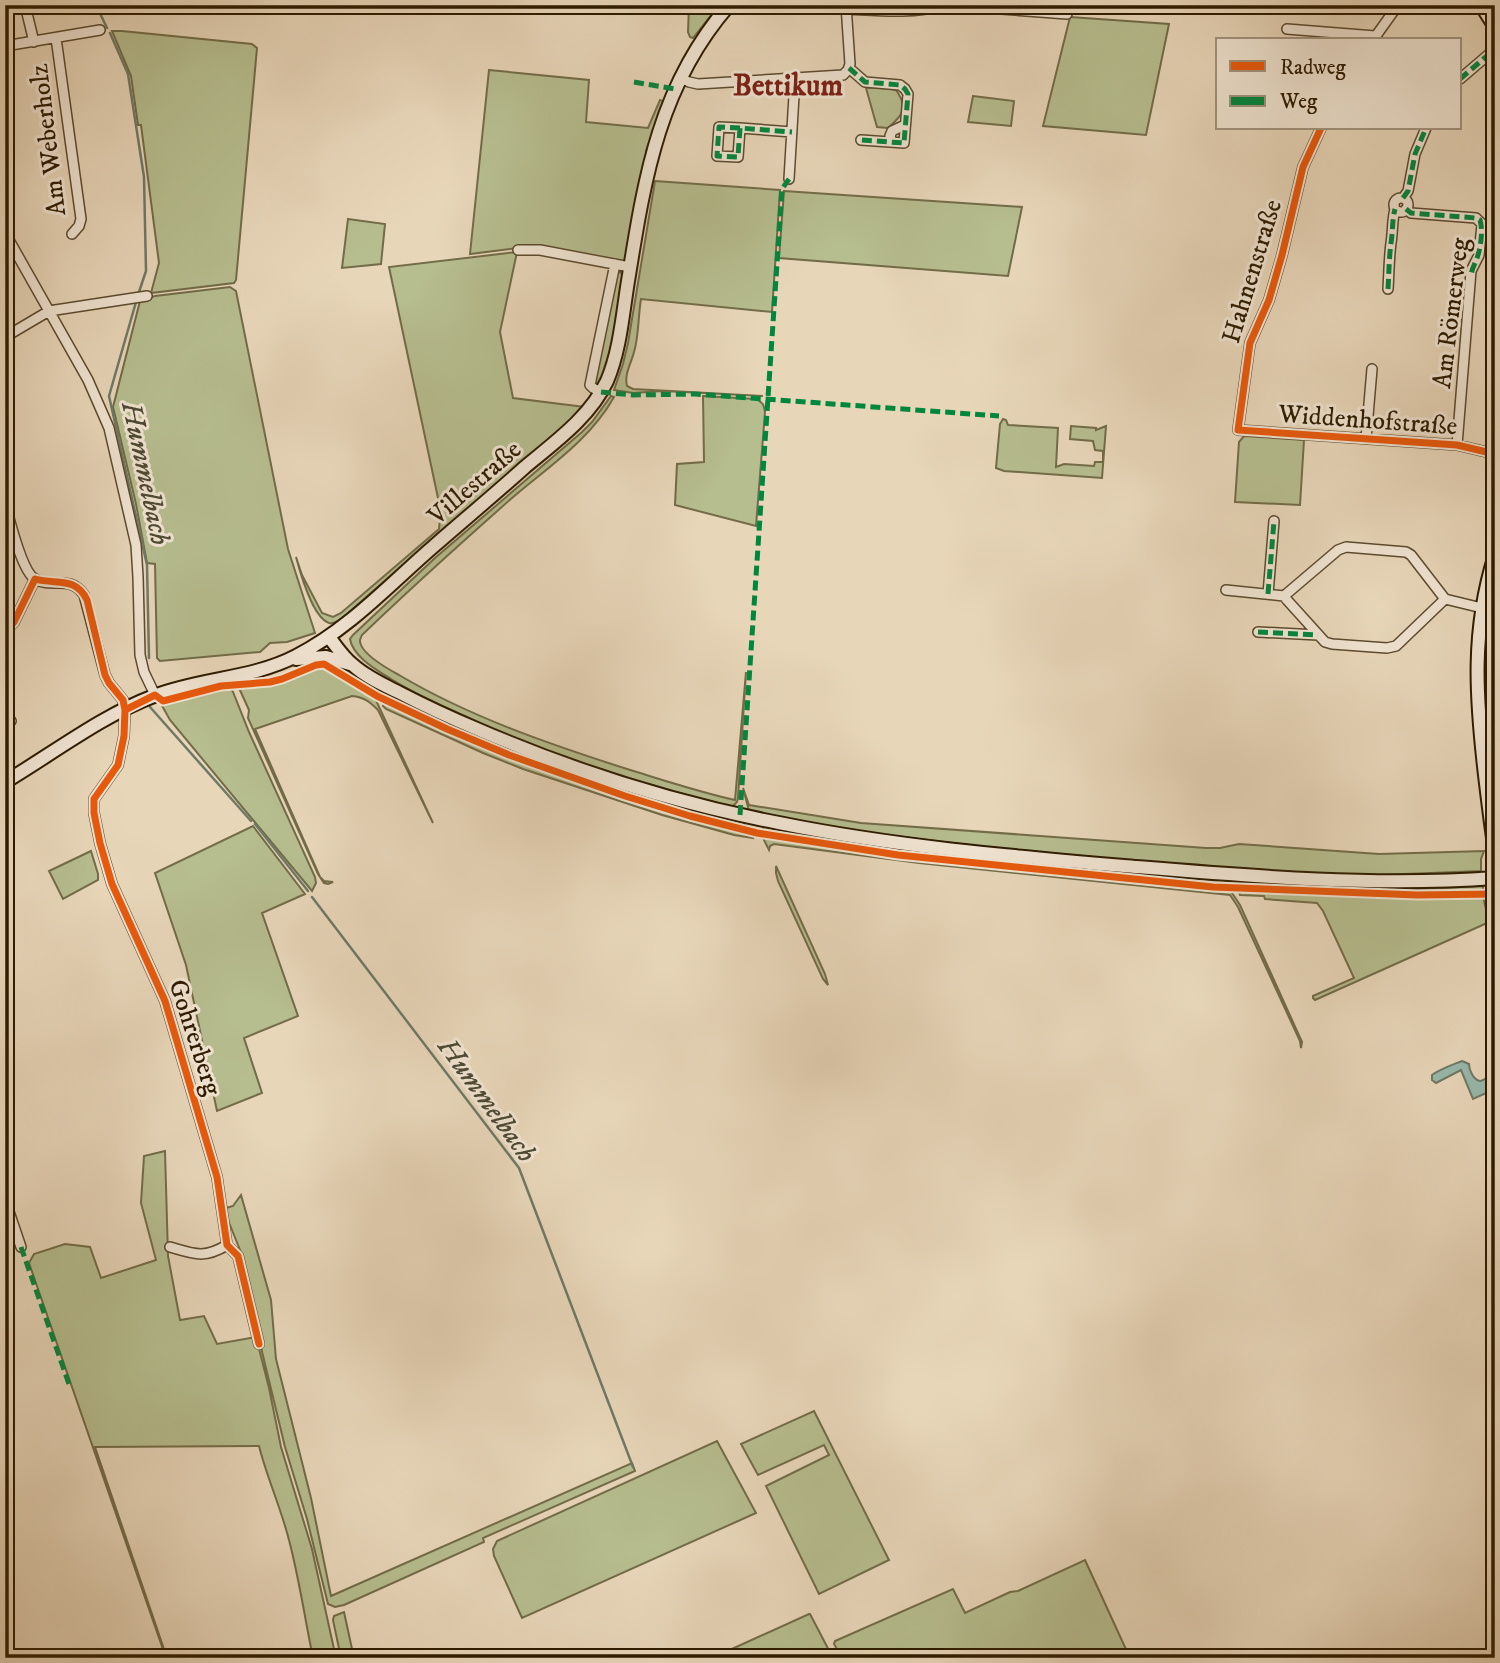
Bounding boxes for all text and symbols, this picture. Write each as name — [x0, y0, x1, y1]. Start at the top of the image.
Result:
legend — [1216, 38, 1462, 130]
text: Radweg — [1280, 55, 1346, 81]
street label: Am Weberholz — [23, 62, 74, 218]
district label: Bettikum — [733, 68, 844, 105]
text: Weg — [1279, 89, 1318, 115]
street label: Hahnenstraße — [1215, 196, 1290, 347]
street label: Am Römerweg — [1426, 236, 1477, 390]
water label: Hummelbach — [113, 397, 178, 548]
street label: Widdenhofstraße — [1276, 398, 1459, 443]
street label: Villestraße — [421, 433, 529, 533]
street label: Gohrerberg — [160, 975, 229, 1100]
water label: Hummelbach — [429, 1030, 544, 1169]

